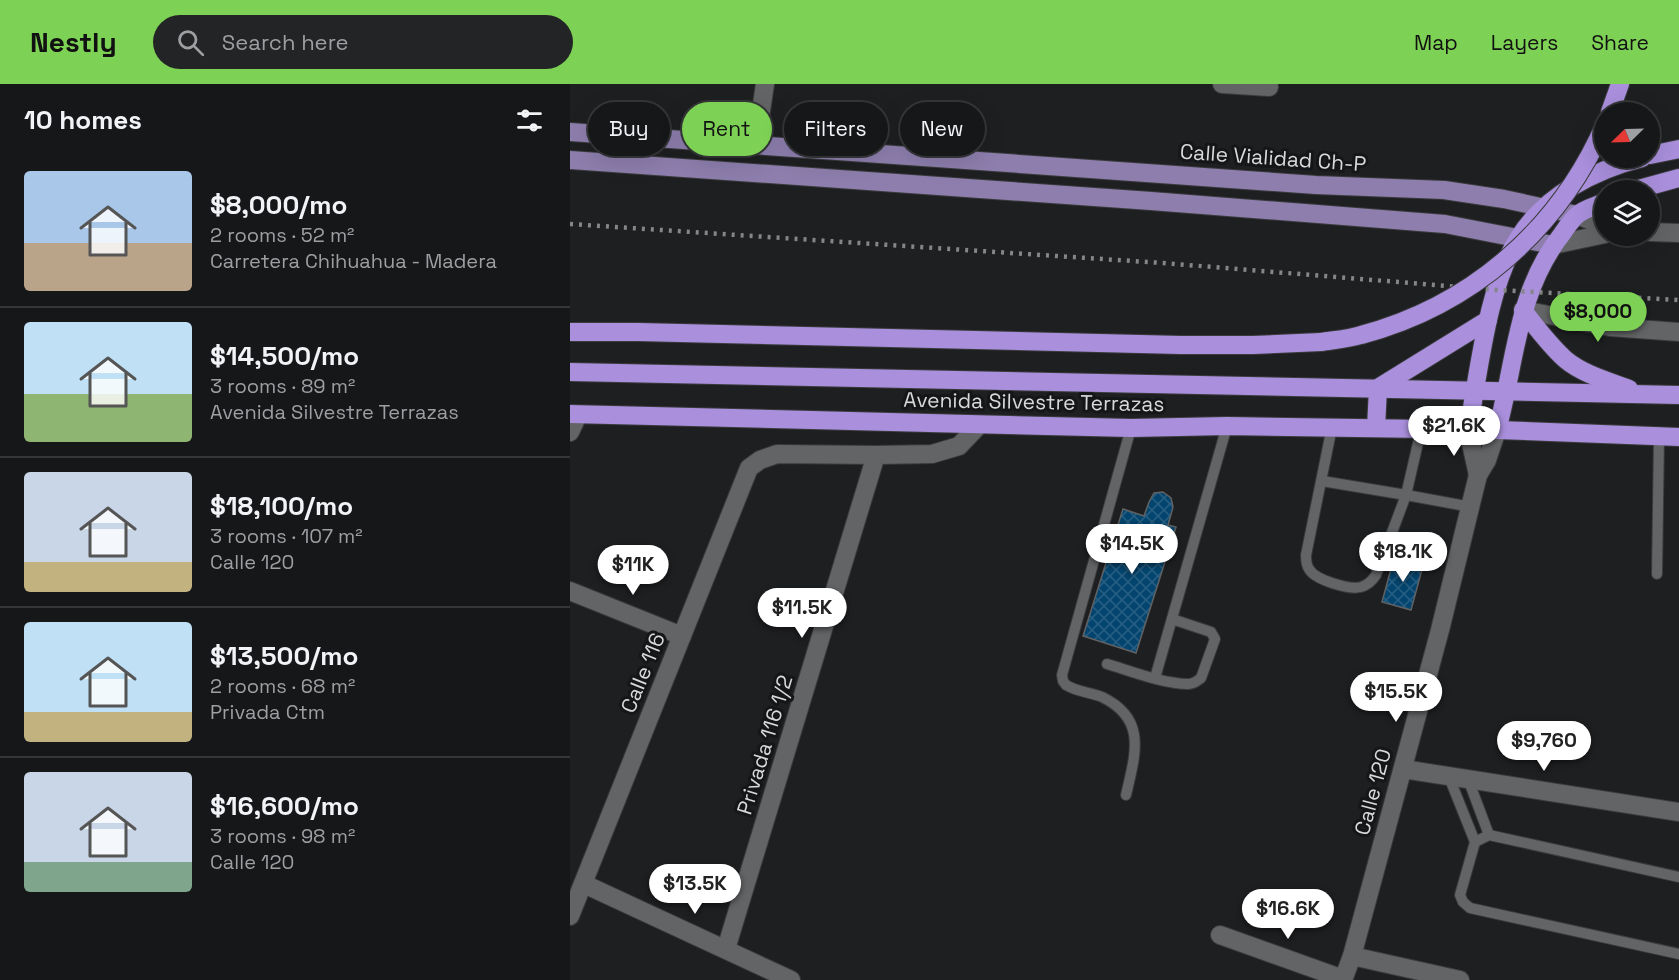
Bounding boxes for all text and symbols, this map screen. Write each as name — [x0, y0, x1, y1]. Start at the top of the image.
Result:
search box — [153, 15, 573, 69]
text: Nestly — [30, 24, 117, 60]
icon: search — [174, 26, 207, 59]
text: Search here — [222, 28, 349, 56]
text: Map — [1414, 29, 1458, 56]
text: Layers — [1491, 29, 1558, 56]
text: Share — [1591, 29, 1649, 56]
chip: Buy — [588, 102, 670, 156]
chip: Rent — [682, 102, 772, 156]
chip: Filters — [784, 102, 888, 156]
chip: New — [900, 102, 985, 156]
north arrow — [1594, 102, 1660, 168]
map controls — [1594, 102, 1660, 246]
text: 10 homes — [24, 103, 142, 137]
icon: filters — [513, 104, 546, 137]
street label: Calle Vialidad Ch-P — [1179, 138, 1367, 177]
button: layers — [1594, 180, 1660, 246]
text: $8,000/mo — [210, 188, 347, 222]
icon: home — [72, 195, 144, 267]
text: 2 rooms · 52 m² — [210, 222, 354, 248]
text: Carretera Chihuahua - Madera — [210, 248, 497, 274]
pin: $8,000 — [1549, 292, 1647, 343]
text: $8,000 — [1564, 298, 1632, 324]
text: $14,500/mo — [210, 339, 359, 373]
icon: home — [72, 346, 144, 418]
text: 3 rooms · 89 m² — [210, 373, 355, 399]
street label: Avenida Silvestre Terrazas — [903, 386, 1165, 417]
text: Avenida Silvestre Terrazas — [210, 399, 459, 425]
pin: $21.6K — [1405, 406, 1503, 457]
text: $21.6K — [1422, 412, 1486, 438]
text: $18,100/mo — [210, 489, 353, 523]
icon: home — [72, 496, 144, 568]
text: 3 rooms · 107 m² — [210, 523, 363, 549]
pin: $14.5K — [1083, 524, 1181, 575]
text: $14.5K — [1100, 530, 1164, 556]
pin: $18.1K — [1354, 532, 1452, 583]
text: $18.1K — [1373, 538, 1433, 564]
pin: $11K — [597, 545, 669, 596]
text: Calle 120 — [210, 549, 294, 575]
text: $11K — [612, 551, 654, 577]
pin: $11.5K — [753, 588, 851, 639]
text: $11.5K — [772, 594, 832, 620]
street label: Calle 116 — [614, 629, 671, 717]
text: $13,500/mo — [210, 639, 358, 673]
icon: home — [72, 646, 144, 718]
street label: Privada 116 1/2 — [730, 672, 799, 818]
pin: $15.5K — [1347, 672, 1445, 723]
text: 2 rooms · 68 m² — [210, 673, 355, 699]
text: $15.5K — [1364, 678, 1428, 704]
text: Privada Ctm — [210, 699, 325, 725]
pin: $9,760 — [1495, 721, 1593, 772]
text: $9,760 — [1511, 727, 1577, 753]
street label: Calle 120 — [1348, 746, 1397, 838]
text: $16,600/mo — [210, 789, 359, 823]
icon: home — [72, 796, 144, 868]
text: 3 rooms · 98 m² — [210, 823, 355, 849]
text: Calle 120 — [210, 849, 294, 875]
pin: $13.5K — [646, 864, 744, 915]
text: $13.5K — [663, 870, 727, 896]
pin: $16.6K — [1239, 889, 1337, 940]
text: $16.6K — [1256, 895, 1320, 921]

